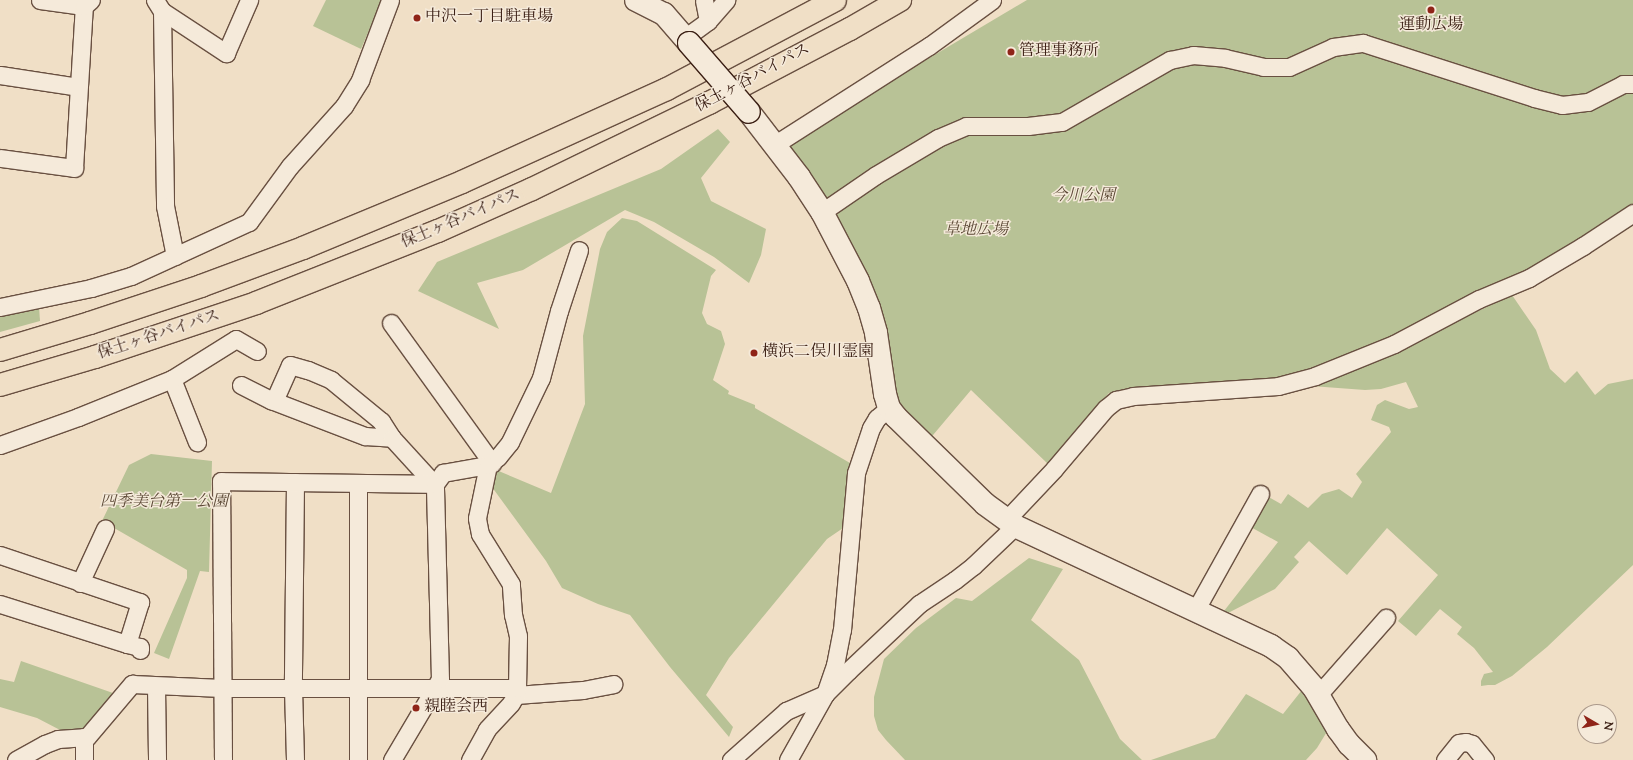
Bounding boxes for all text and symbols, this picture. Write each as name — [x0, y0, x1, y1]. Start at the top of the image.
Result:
marker: 運動広場 — [1426, 5, 1436, 15]
place label: 中沢一丁目駐車場 — [425, 8, 553, 28]
marker: 中沢一丁目駐車場 — [412, 13, 422, 23]
place label: 運動広場 — [1399, 16, 1463, 36]
street label: 保土ヶ谷バイパス — [692, 40, 814, 118]
place label: 管理事務所 — [1019, 42, 1099, 62]
marker: 管理事務所 — [1006, 47, 1016, 57]
street label: 保土ヶ谷バイパス — [398, 186, 524, 254]
park label: 今川公園 — [1051, 187, 1115, 207]
park label: 草地広場 — [944, 221, 1008, 241]
street label: 保土ヶ谷バイパス — [95, 307, 223, 365]
place label: 横浜二俣川霊園 — [762, 343, 874, 363]
marker: 横浜二俣川霊園 — [749, 348, 759, 358]
park label: 四季美台第一公園 — [100, 493, 228, 513]
place label: 親睦会西 — [424, 698, 488, 718]
marker: 親睦会西 — [411, 703, 421, 713]
north arrow — [1577, 704, 1617, 744]
text: N — [1599, 720, 1616, 731]

